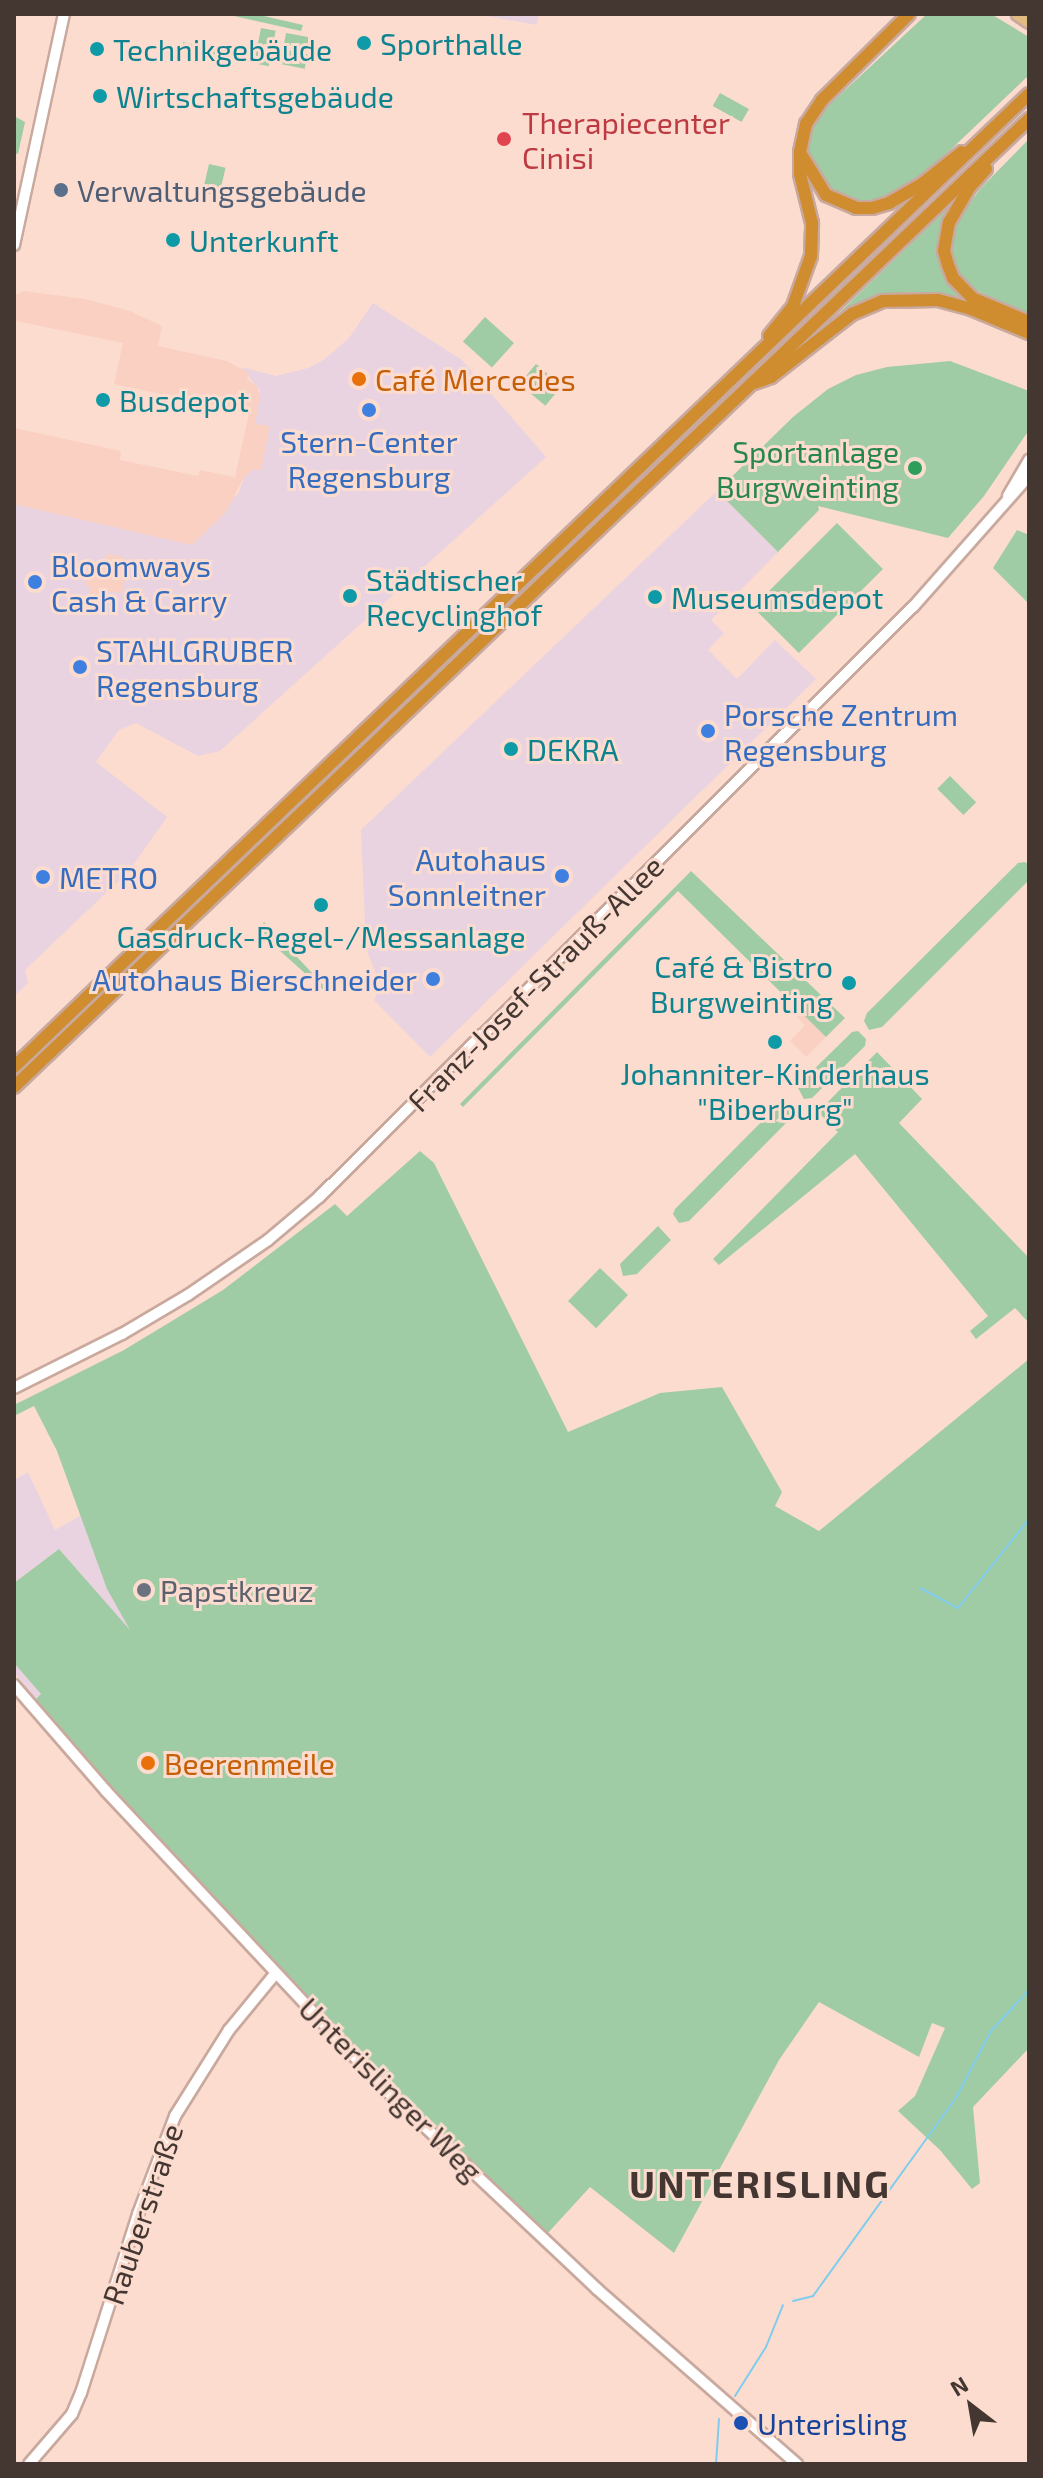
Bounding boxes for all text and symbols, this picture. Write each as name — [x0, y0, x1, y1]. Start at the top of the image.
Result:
place label: Sporthalle — [380, 25, 523, 61]
place label: Technikgebäude — [113, 31, 332, 67]
marker: Sporthalle — [355, 34, 373, 52]
marker: Technikgebäude — [88, 40, 106, 58]
place label: Wirtschaftsgebäude — [116, 78, 394, 114]
marker: Wirtschaftsgebäude — [91, 87, 109, 105]
place label: Therapiecenter Cinisi — [522, 104, 730, 174]
marker: Therapiecenter Cinisi — [493, 128, 515, 150]
place label: Verwaltungsgebäude — [77, 172, 367, 208]
marker: Verwaltungsgebäude — [52, 181, 70, 199]
place label: Unterkunft — [189, 222, 339, 258]
marker: Unterkunft — [164, 231, 182, 249]
place label: Café Mercedes — [375, 361, 576, 397]
marker: Café Mercedes — [350, 370, 368, 388]
place label: Busdepot — [119, 382, 249, 418]
marker: Busdepot — [94, 391, 112, 409]
marker: Stern-Center Regensburg — [360, 401, 378, 419]
place label: Stern-Center Regensburg — [280, 423, 458, 494]
place label: Sportanlage Burgweinting — [716, 433, 899, 504]
marker: Sportanlage Burgweinting — [906, 459, 924, 477]
place label: Bloomways Cash & Carry — [51, 547, 227, 618]
place label: Städtischer Recyclinghof — [366, 561, 542, 632]
marker: Bloomways Cash & Carry — [26, 573, 44, 591]
place label: Museumsdepot — [671, 579, 884, 615]
marker: Städtischer Recyclinghof — [341, 587, 359, 605]
marker: Museumsdepot — [646, 588, 664, 606]
place label: STAHLGRUBER Regensburg — [96, 632, 293, 702]
marker: STAHLGRUBER Regensburg — [71, 658, 89, 676]
place label: Porsche Zentrum Regensburg — [724, 696, 958, 766]
marker: Porsche Zentrum Regensburg — [699, 722, 717, 740]
place label: DEKRA — [527, 731, 619, 767]
marker: DEKRA — [502, 740, 520, 758]
place label: Autohaus Sonnleitner — [388, 841, 546, 912]
street label: Franz-Josef-Strauß-Allee — [400, 848, 670, 1118]
place label: METRO — [59, 859, 158, 895]
marker: Autohaus Sonnleitner — [553, 867, 571, 885]
marker: METRO — [34, 868, 52, 886]
marker: Gasdruck-Regel-/Messanlage — [312, 896, 330, 914]
place label: Gasdruck-Regel-/Messanlage — [116, 918, 526, 954]
place label: Café & Bistro Burgweinting — [650, 948, 833, 1018]
place label: Autohaus Bierschneider — [92, 961, 417, 997]
marker: Autohaus Bierschneider — [424, 970, 442, 988]
marker: Café & Bistro Burgweinting — [840, 974, 858, 992]
marker: Johanniter-Kinderhaus "Biberburg" — [766, 1033, 784, 1051]
place label: Johanniter-Kinderhaus "Biberburg" — [620, 1055, 930, 1126]
place label: Papstkreuz — [160, 1572, 314, 1608]
marker: Papstkreuz — [135, 1581, 153, 1599]
place label: Beerenmeile — [164, 1745, 335, 1781]
marker: Beerenmeile — [139, 1754, 157, 1772]
street label: Unterislinger Weg — [291, 1989, 491, 2189]
street label: Rauberstraße — [94, 2119, 190, 2309]
district label: UNTERISLING — [629, 2161, 891, 2207]
north arrow — [931, 2366, 1011, 2446]
text: N — [945, 2370, 972, 2401]
place label: Unterisling — [757, 2405, 907, 2441]
marker: Unterisling — [732, 2414, 750, 2432]

